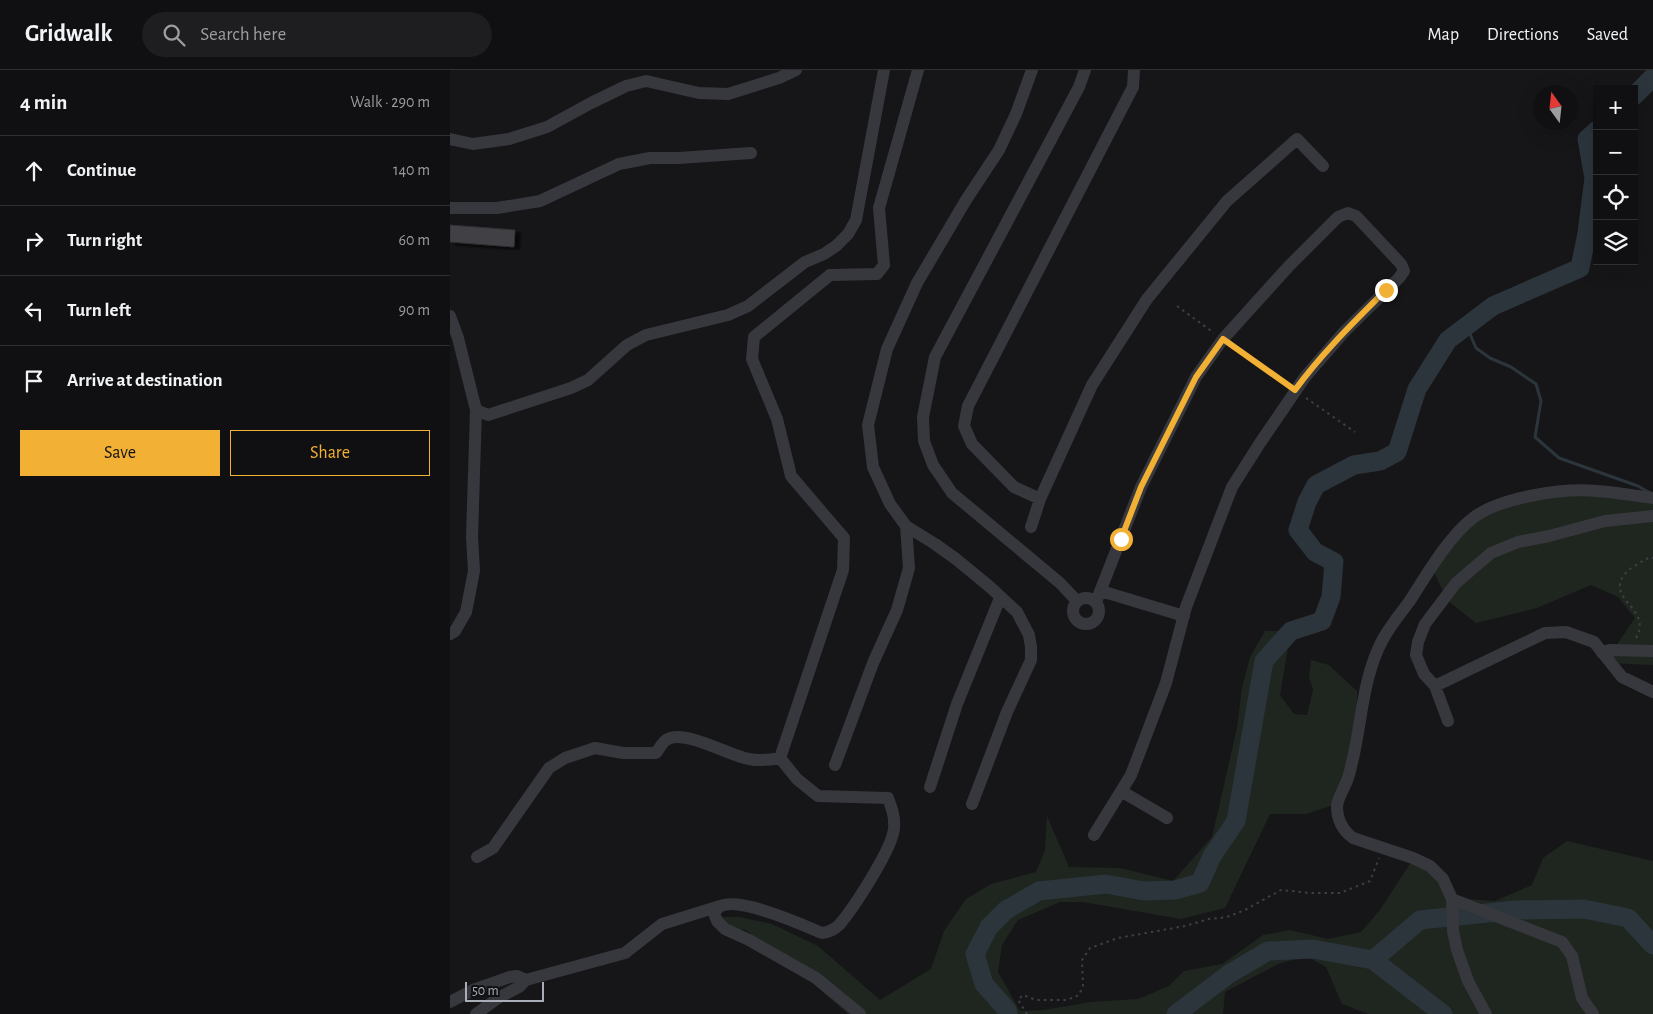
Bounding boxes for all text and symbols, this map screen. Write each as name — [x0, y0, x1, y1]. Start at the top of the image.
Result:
search box — [142, 12, 492, 57]
icon: search — [160, 21, 188, 49]
text: Gridwalk — [25, 22, 112, 46]
text: Search here — [200, 25, 286, 44]
text: Map — [1428, 26, 1459, 44]
text: Directions — [1487, 26, 1559, 44]
text: Saved — [1587, 26, 1628, 44]
north arrow — [1533, 85, 1578, 130]
map controls — [1593, 85, 1638, 265]
button: + — [1593, 85, 1638, 130]
text: 4 min — [20, 92, 67, 113]
text: Walk · 290 m — [350, 94, 430, 110]
button: − — [1593, 130, 1638, 175]
icon: ahead — [20, 157, 48, 185]
text: Continue — [67, 161, 136, 180]
text: 140 m — [393, 162, 430, 178]
button: locate — [1593, 175, 1638, 220]
button: layers — [1593, 220, 1638, 265]
icon: right — [20, 227, 48, 255]
text: Turn right — [67, 231, 142, 250]
text: 60 m — [399, 232, 430, 248]
route end — [1375, 279, 1398, 302]
icon: left — [20, 297, 48, 325]
text: Turn left — [67, 301, 131, 320]
text: 90 m — [399, 302, 430, 318]
icon: arrive — [20, 367, 48, 395]
text: Arrive at destination — [67, 371, 223, 390]
button: Save — [20, 430, 220, 476]
button: Share — [230, 430, 430, 476]
route start — [1110, 528, 1133, 551]
scale bar — [465, 979, 544, 1002]
text: 50 m — [472, 984, 499, 998]

